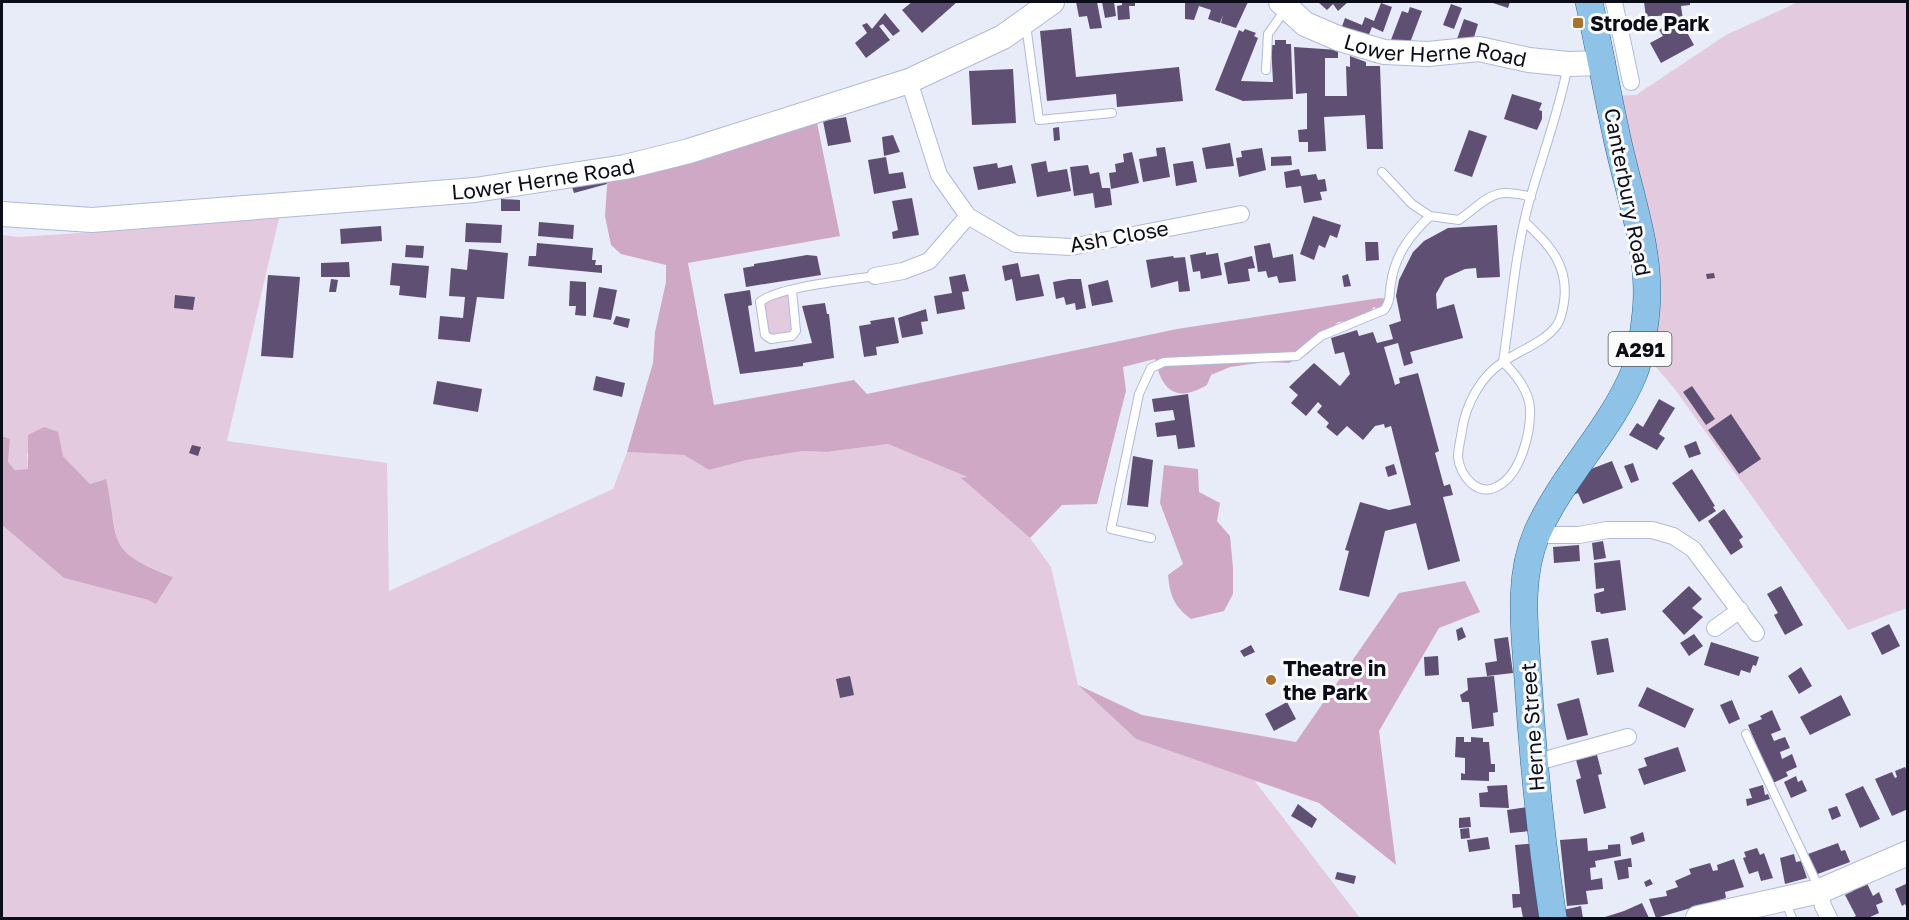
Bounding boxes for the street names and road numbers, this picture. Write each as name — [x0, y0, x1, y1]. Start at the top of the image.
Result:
street label: Lower Herne Road — [1341, 28, 1529, 72]
street label: Canterbury Road — [1599, 106, 1657, 278]
street label: Lower Herne Road — [450, 152, 637, 205]
street label: Ash Close — [1068, 215, 1170, 257]
road number: A291 — [1608, 332, 1672, 366]
street label: Herne Street — [1515, 662, 1549, 792]

